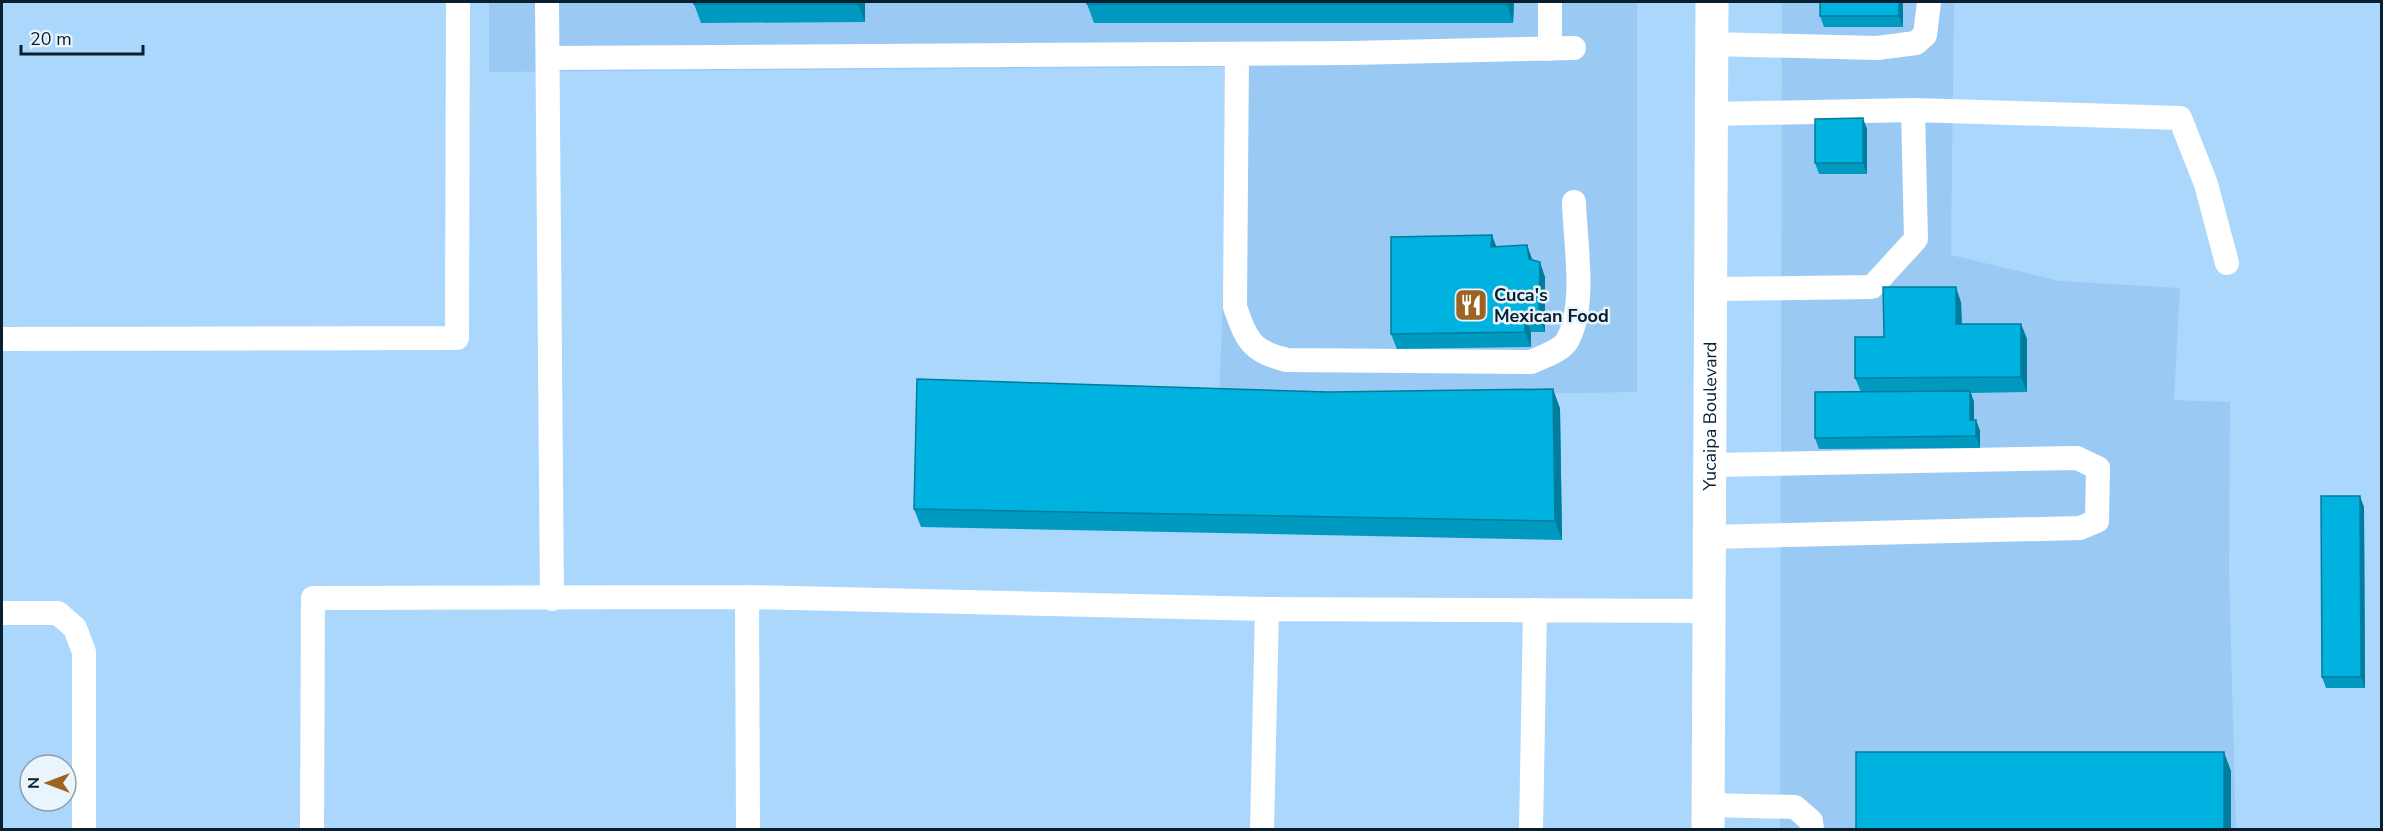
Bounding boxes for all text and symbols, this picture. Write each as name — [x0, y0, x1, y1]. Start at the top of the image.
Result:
scale bar — [21, 18, 142, 56]
text: 20 m — [30, 27, 72, 51]
place label: Cuca's Mexican Food — [1494, 283, 1609, 328]
restaurant icon: Cuca's Mexican Food — [1453, 287, 1489, 323]
street label: Yucaipa Boulevard — [1698, 342, 1722, 491]
north arrow — [18, 753, 78, 813]
text: N — [23, 777, 45, 789]

